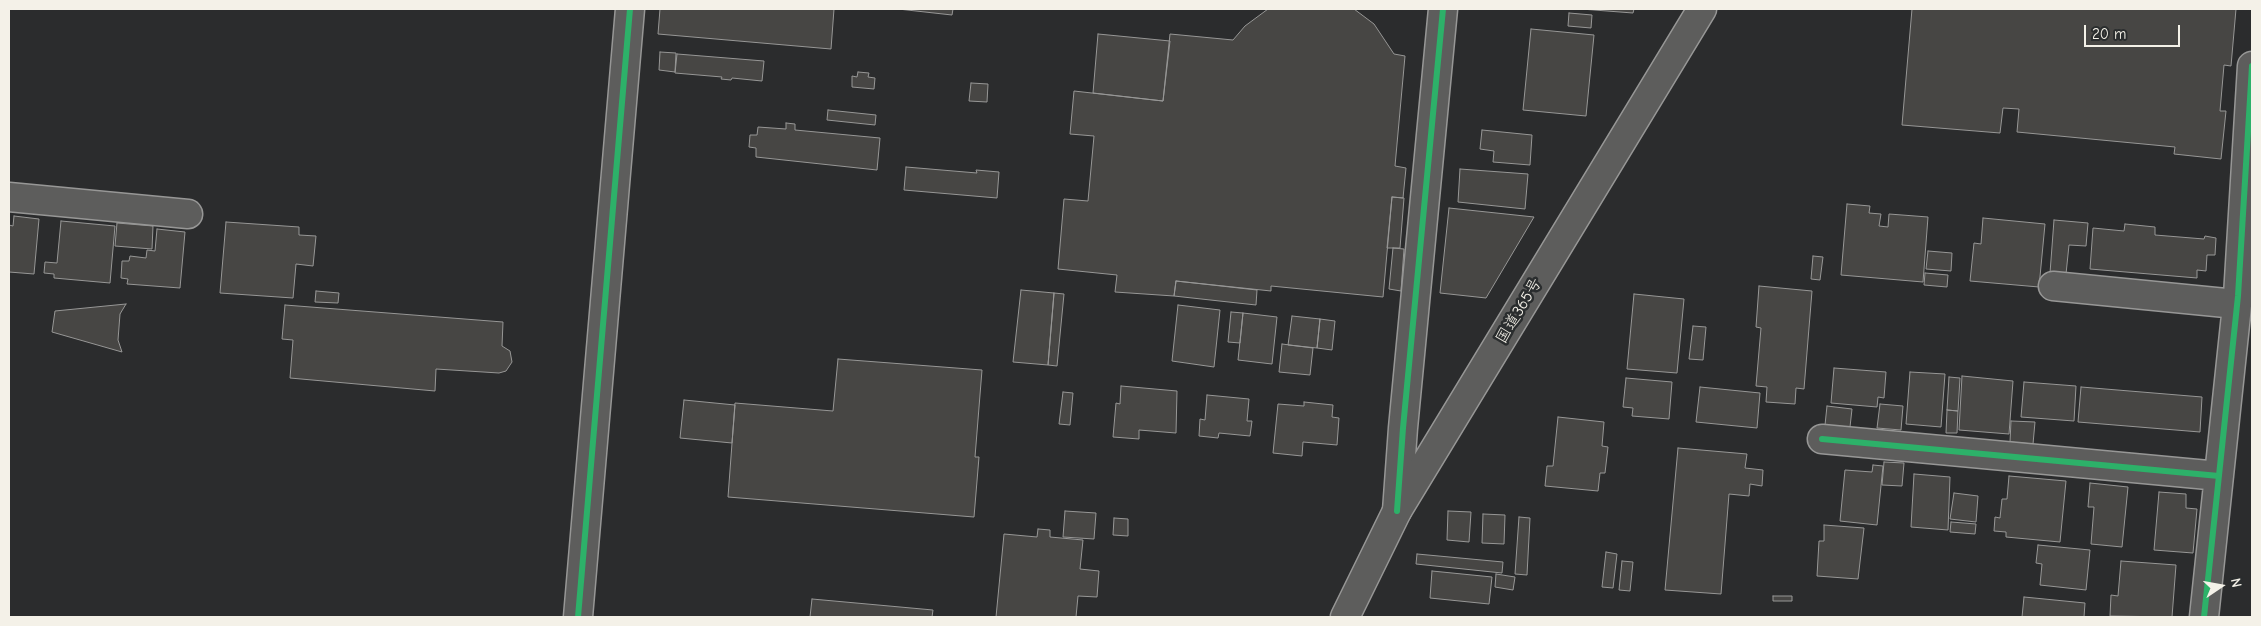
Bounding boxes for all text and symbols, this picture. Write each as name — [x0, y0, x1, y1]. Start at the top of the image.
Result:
scale bar — [2086, 15, 2182, 47]
text: 20 m — [2092, 25, 2126, 43]
street label: 国道365号 — [1492, 275, 1546, 347]
north arrow — [2196, 561, 2246, 611]
text: N — [2227, 577, 2245, 589]

